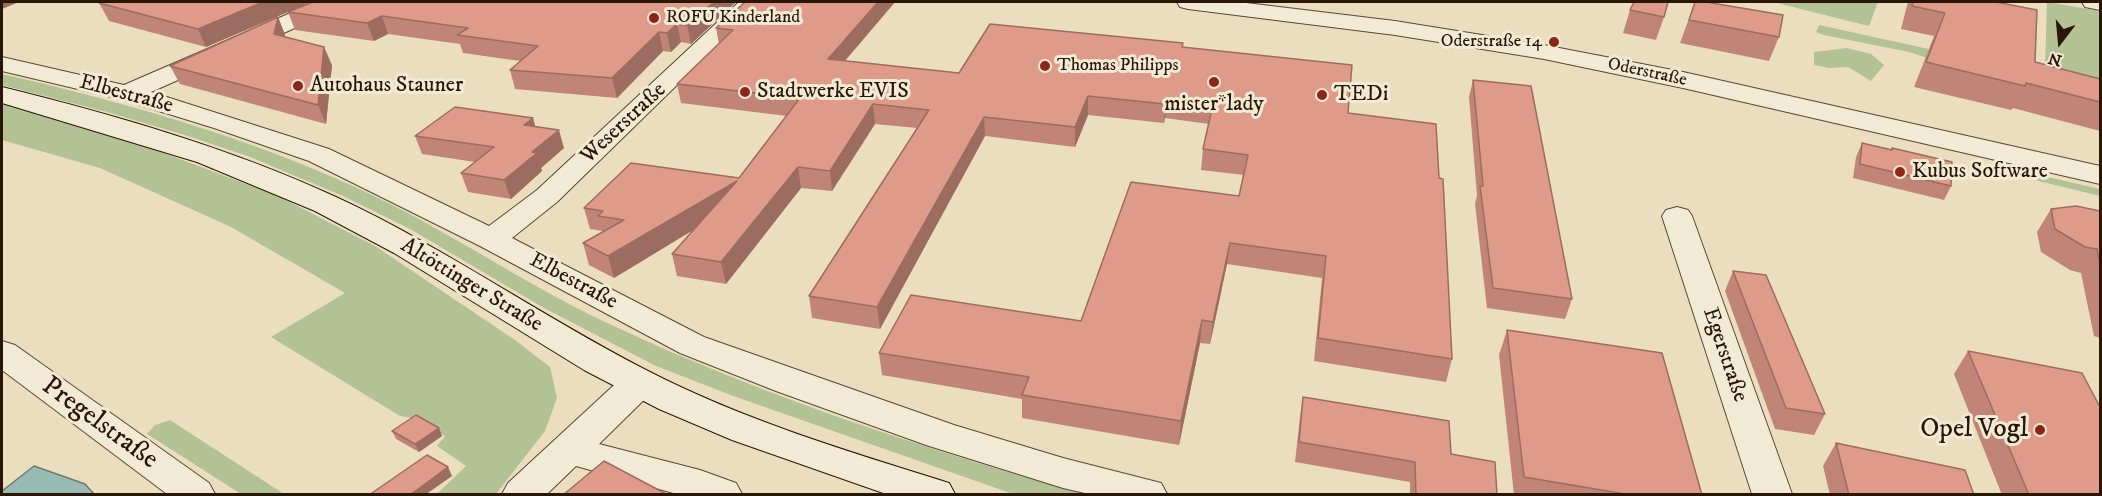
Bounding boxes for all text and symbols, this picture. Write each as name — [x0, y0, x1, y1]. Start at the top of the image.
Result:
place label: ROFU Kinderland — [666, 7, 800, 29]
marker: ROFU Kinderland — [647, 11, 661, 25]
north arrow — [2030, 12, 2090, 72]
place label: Oderstraße 14 — [1441, 31, 1542, 53]
marker: Oderstraße 14 — [1547, 35, 1561, 49]
text: N — [2046, 48, 2064, 71]
street label: Oderstraße — [1605, 54, 1689, 92]
place label: Thomas Philipps — [1057, 55, 1178, 77]
marker: Thomas Philipps — [1038, 59, 1052, 73]
street label: Elbestraße — [76, 70, 176, 120]
place label: Autohaus Stauner — [310, 73, 463, 99]
marker: mister*lady — [1207, 75, 1221, 89]
street label: Weserstraße — [576, 78, 672, 170]
marker: Autohaus Stauner — [291, 79, 305, 93]
place label: Stadtwerke EVIS — [757, 79, 909, 105]
place label: TEDi — [1334, 82, 1388, 108]
marker: Stadtwerke EVIS — [738, 85, 752, 99]
marker: TEDi — [1315, 88, 1329, 102]
place label: mister*lady — [1164, 92, 1264, 118]
place label: Kubus Software — [1912, 159, 2048, 185]
marker: Kubus Software — [1893, 165, 1907, 179]
street label: Altöttinger Straße — [395, 233, 547, 339]
street label: Elbestraße — [524, 248, 622, 316]
street label: Egerstraße — [1696, 304, 1752, 406]
street label: Pregelstraße — [34, 371, 164, 477]
place label: Opel Vogl — [1920, 414, 2028, 446]
marker: Opel Vogl — [2033, 423, 2047, 437]

